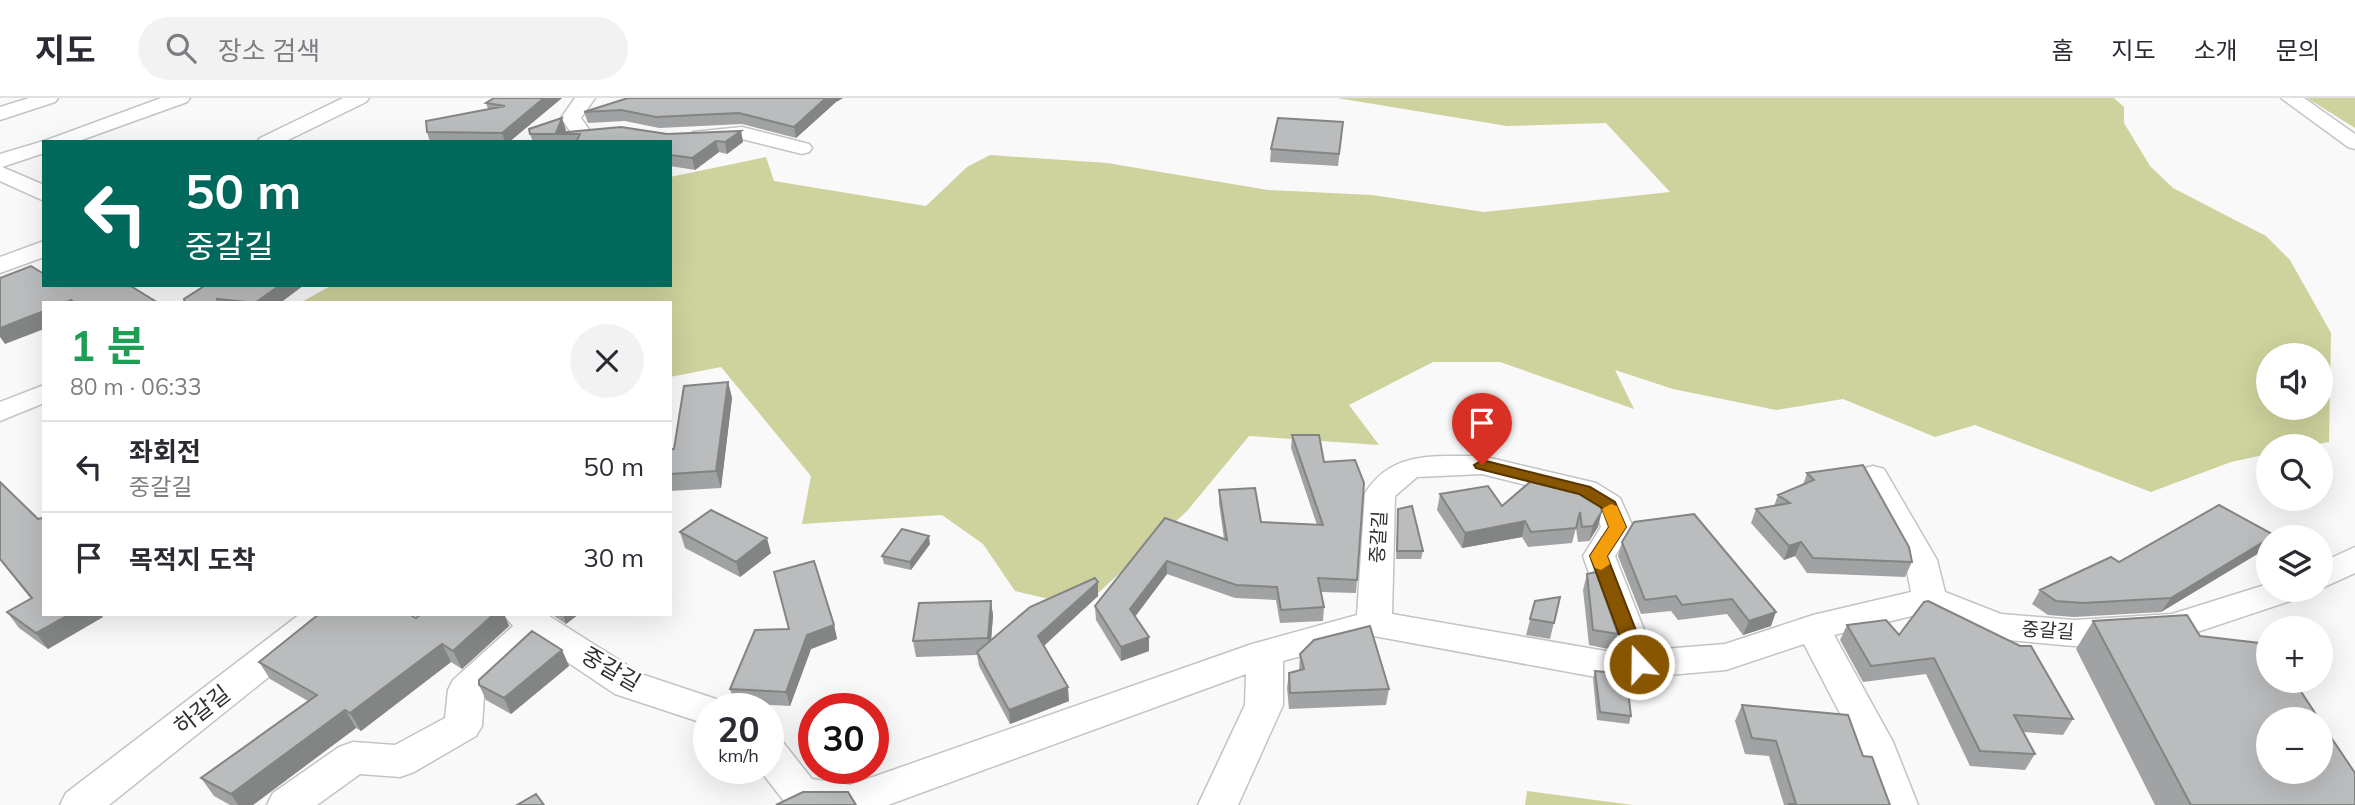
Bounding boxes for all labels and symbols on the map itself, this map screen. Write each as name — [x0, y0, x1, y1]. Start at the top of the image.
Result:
pin — [1452, 393, 1512, 465]
street label: 중갈길 — [1365, 510, 1391, 564]
street label: 중갈길 — [2021, 616, 2075, 644]
position arrow — [1602, 627, 1676, 701]
street label: 중갈길 — [577, 640, 646, 697]
street label: 하갈길 — [168, 679, 236, 741]
speed limit sign: 30 — [798, 693, 889, 784]

